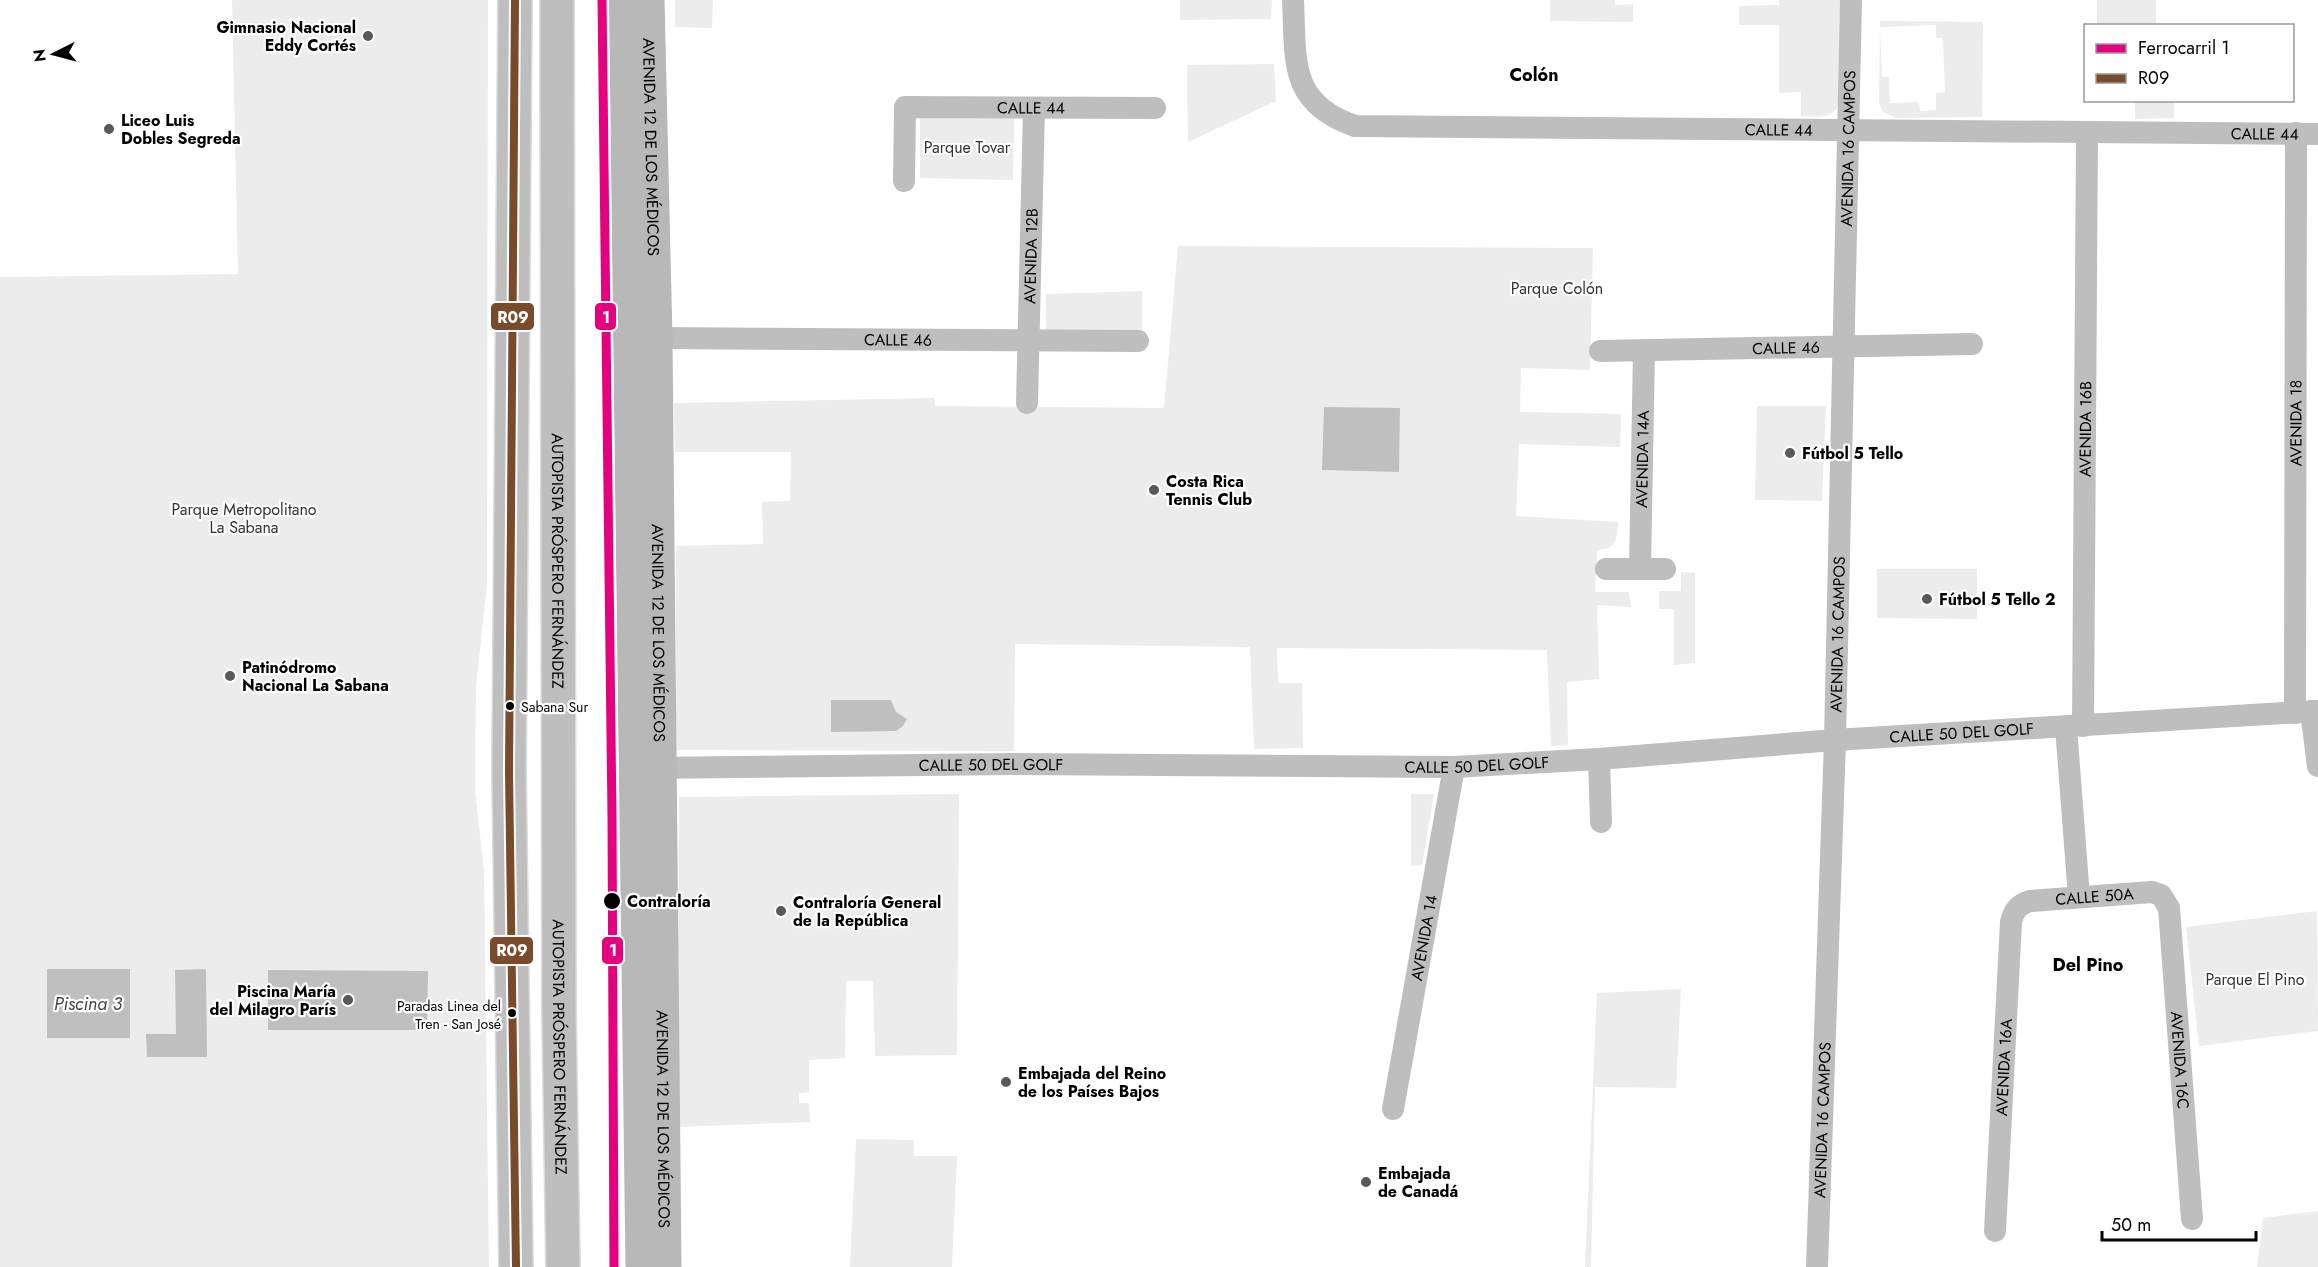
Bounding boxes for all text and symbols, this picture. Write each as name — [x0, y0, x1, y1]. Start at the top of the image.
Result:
place label: Gimnasio Nacional Eddy Cortés — [216, 16, 356, 57]
north arrow — [24, 24, 84, 84]
legend — [2084, 24, 2294, 102]
marker: Gimnasio Nacional Eddy Cortés — [361, 29, 375, 43]
text: Ferrocarril 1 — [2138, 35, 2230, 61]
street label: AVENIDA 12 DE LOS MÉDICOS — [637, 38, 665, 256]
text: N — [27, 48, 52, 63]
district label: Colón — [1509, 62, 1559, 88]
text: R09 — [2138, 65, 2169, 91]
street label: AVENIDA 16 CAMPOS — [1835, 70, 1861, 227]
street label: CALLE 44 — [997, 96, 1065, 120]
place label: Liceo Luis Dobles Segreda — [121, 109, 241, 150]
street label: CALLE 44 — [1745, 118, 1813, 142]
marker: Liceo Luis Dobles Segreda — [102, 122, 116, 136]
street label: CALLE 44 — [2231, 122, 2299, 146]
park label: Parque Tovar — [924, 136, 1011, 159]
street label: AVENIDA 12B — [1018, 208, 1044, 304]
park label: Parque Colón — [1511, 277, 1603, 300]
line badge: R09 — [490, 302, 535, 331]
line badge: 1 — [594, 302, 617, 331]
text: R09 — [497, 306, 529, 329]
text: 1 — [602, 306, 610, 329]
street label: CALLE 46 — [864, 328, 932, 352]
street label: CALLE 46 — [1752, 336, 1820, 360]
street label: AVENIDA 18 — [2284, 380, 2308, 466]
street label: AVENIDA 16B — [2074, 381, 2097, 477]
street label: AVENIDA 14A — [1630, 410, 1655, 508]
street label: AUTOPISTA PRÓSPERO FERNÁNDEZ — [546, 433, 569, 689]
place label: Fútbol 5 Tello — [1802, 442, 1903, 465]
marker: Fútbol 5 Tello — [1783, 446, 1797, 460]
place label: Costa Rica Tennis Club — [1166, 470, 1252, 511]
marker: Costa Rica Tennis Club — [1147, 483, 1161, 497]
park label: Parque Metropolitano La Sabana — [171, 498, 317, 539]
street label: AVENIDA 12 DE LOS MÉDICOS — [646, 524, 671, 742]
street label: AVENIDA 16 CAMPOS — [1825, 556, 1851, 713]
place label: Fútbol 5 Tello 2 — [1939, 588, 2056, 611]
marker: Fútbol 5 Tello 2 — [1920, 592, 1934, 606]
place label: Patinódromo Nacional La Sabana — [242, 656, 389, 697]
marker: Patinódromo Nacional La Sabana — [223, 669, 237, 683]
place label: Sabana Sur — [521, 697, 588, 717]
marker: Sabana Sur — [504, 700, 516, 712]
street label: CALLE 50 DEL GOLF — [1889, 717, 2035, 749]
street label: CALLE 50 DEL GOLF — [1405, 751, 1550, 779]
street label: CALLE 50 DEL GOLF — [918, 753, 1063, 777]
street label: CALLE 50A — [2054, 882, 2135, 911]
place label: Contraloría — [627, 890, 711, 913]
marker: Contraloría — [602, 891, 622, 911]
place label: Contraloría General de la República — [793, 891, 941, 932]
street label: AVENIDA 14 — [1405, 893, 1443, 983]
marker: Contraloría General de la República — [774, 904, 788, 918]
street label: AUTOPISTA PRÓSPERO FERNÁNDEZ — [547, 919, 573, 1175]
line badge: R09 — [489, 936, 534, 965]
line badge: 1 — [601, 936, 624, 965]
text: R09 — [496, 939, 528, 962]
text: 1 — [609, 939, 617, 962]
district label: Del Pino — [2053, 952, 2124, 978]
park label: Parque El Pino — [2205, 968, 2305, 991]
place label: Piscina María del Milagro París — [209, 980, 336, 1021]
water label: Piscina 3 — [54, 991, 123, 1017]
marker: Piscina María del Milagro París — [341, 993, 355, 1007]
place label: Paradas Linea del Tren - San José — [397, 996, 501, 1034]
marker: Paradas Linea del Tren - San José — [506, 1007, 518, 1019]
street label: AVENIDA 12 DE LOS MÉDICOS — [651, 1010, 676, 1228]
street label: AVENIDA 16C — [2165, 1011, 2195, 1110]
street label: AVENIDA 16A — [1990, 1018, 2018, 1116]
street label: AVENIDA 16 CAMPOS — [1808, 1041, 1837, 1199]
place label: Embajada del Reino de los Países Bajos — [1018, 1062, 1166, 1103]
marker: Embajada del Reino de los Países Bajos — [999, 1075, 1013, 1089]
place label: Embajada de Canadá — [1378, 1162, 1458, 1203]
marker: Embajada de Canadá — [1359, 1175, 1373, 1189]
scale bar — [2102, 1204, 2256, 1242]
text: 50 m — [2111, 1212, 2151, 1238]

